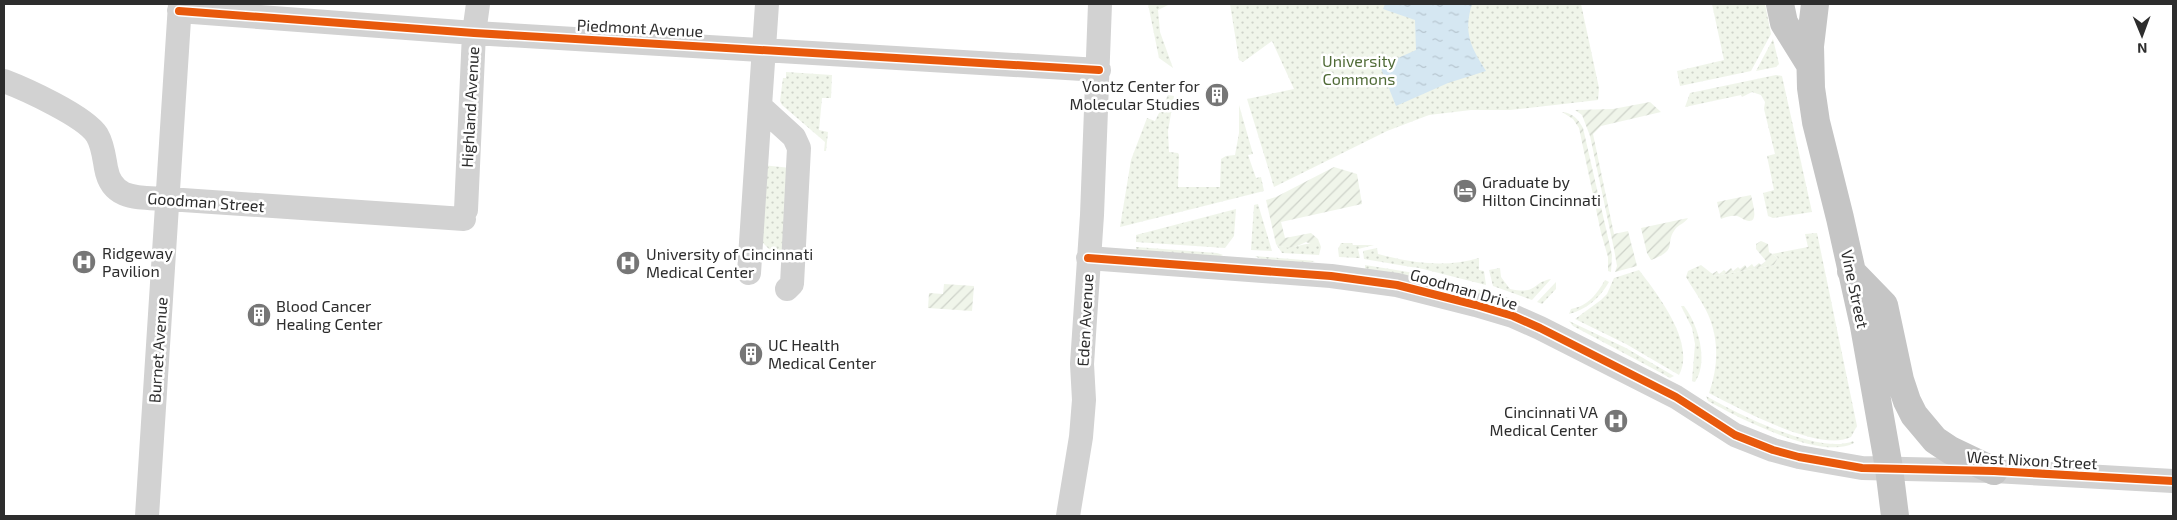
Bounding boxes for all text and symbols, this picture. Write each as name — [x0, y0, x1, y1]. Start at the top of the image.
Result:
north arrow — [2117, 10, 2167, 60]
street label: Piedmont Avenue — [576, 15, 704, 40]
text: N — [2137, 40, 2147, 57]
street label: Highland Avenue — [457, 46, 482, 168]
park label: University Commons — [1322, 51, 1397, 88]
place label: Vontz Center for Molecular Studies — [1069, 76, 1201, 113]
building icon: Vontz Center for Molecular Studies — [1204, 82, 1230, 108]
place label: Graduate by Hilton Cincinnati — [1482, 172, 1601, 209]
hotel icon: Graduate by Hilton Cincinnati — [1452, 178, 1478, 204]
street label: Goodman Street — [147, 188, 265, 215]
place label: Ridgeway Pavilion — [102, 243, 173, 280]
place label: University of Cincinnati Medical Center — [646, 244, 813, 281]
street label: Vine Street — [1838, 248, 1873, 330]
hospital icon: Ridgeway Pavilion — [71, 249, 97, 275]
hospital icon: University of Cincinnati Medical Center — [615, 250, 641, 276]
street label: Goodman Drive — [1408, 264, 1520, 313]
street label: Eden Avenue — [1073, 273, 1096, 367]
street label: Burnet Avenue — [144, 296, 171, 404]
place label: Blood Cancer Healing Center — [276, 296, 383, 333]
building icon: Blood Cancer Healing Center — [246, 302, 272, 328]
place label: UC Health Medical Center — [768, 335, 877, 372]
building icon: UC Health Medical Center — [738, 341, 764, 367]
place label: Cincinnati VA Medical Center — [1490, 402, 1599, 439]
hospital icon: Cincinnati VA Medical Center — [1603, 408, 1629, 434]
street label: West Nixon Street — [1966, 447, 2098, 472]

